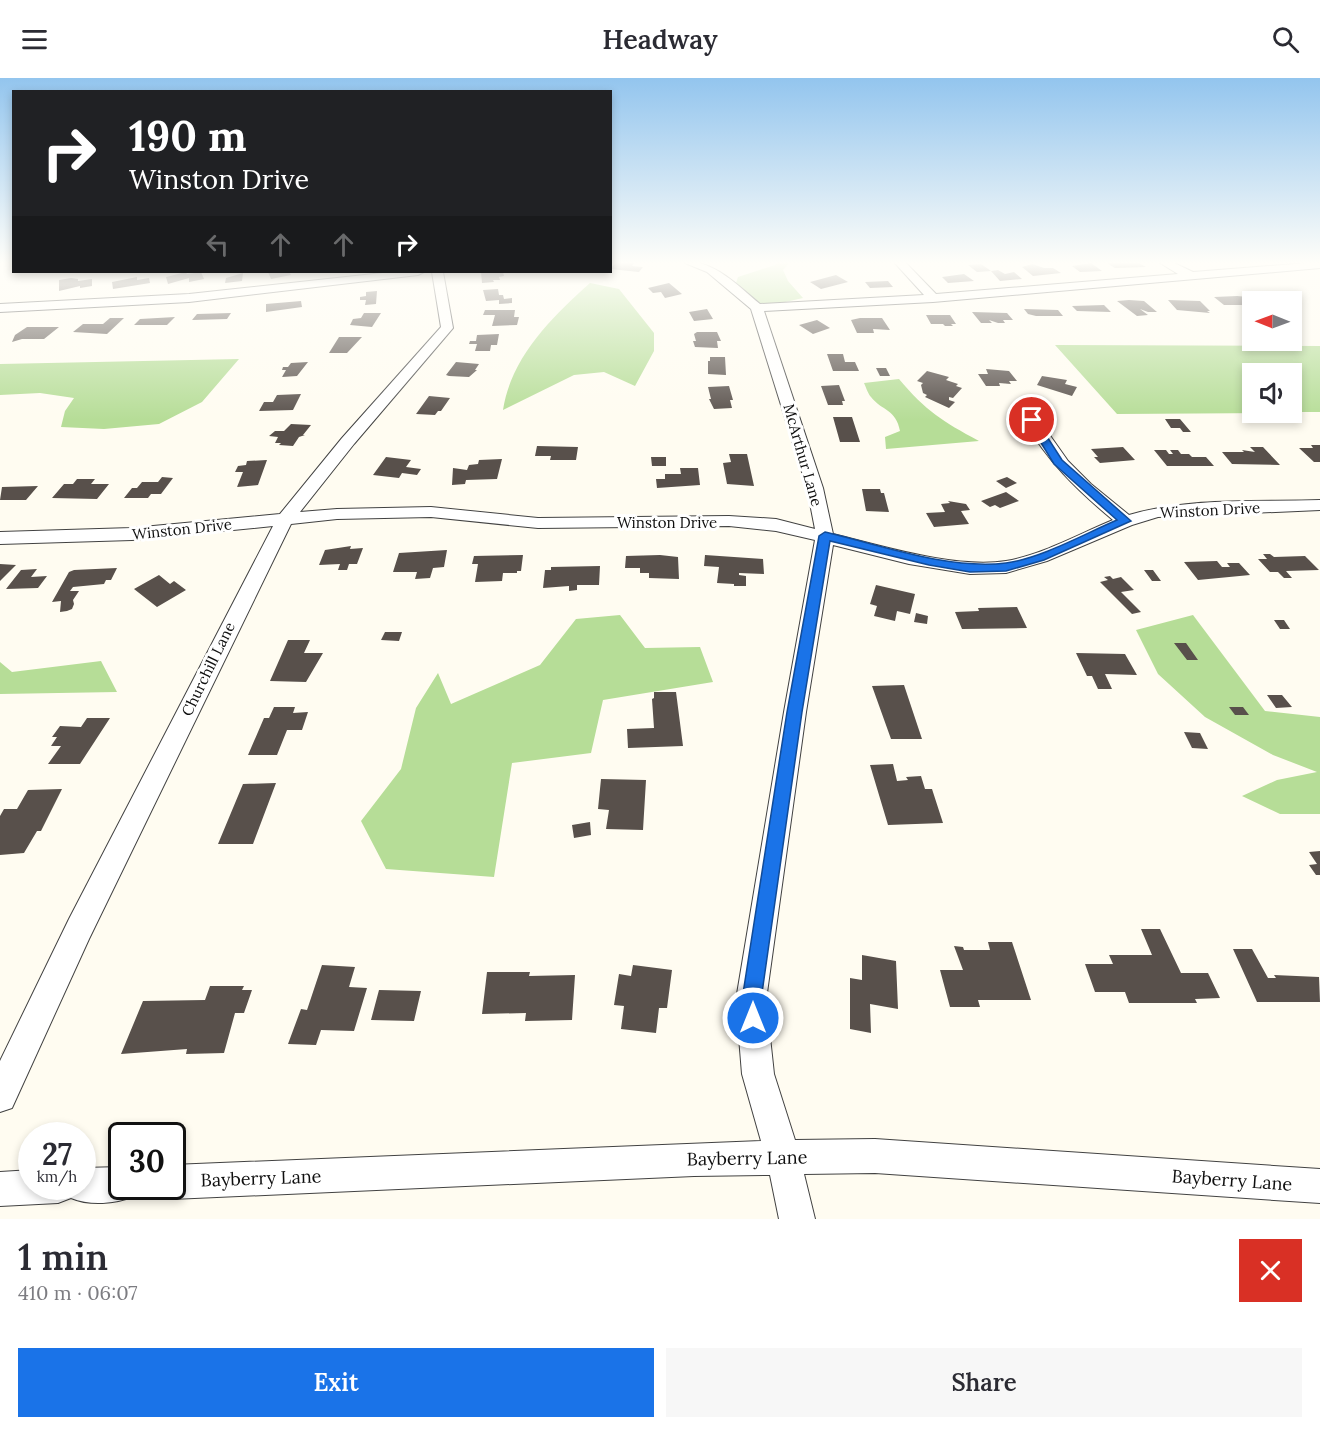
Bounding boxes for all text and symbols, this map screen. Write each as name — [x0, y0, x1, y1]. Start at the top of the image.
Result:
text: Headway — [602, 22, 718, 56]
icon: menu — [18, 23, 51, 56]
icon: search — [1269, 23, 1302, 56]
text: 190 m — [129, 109, 247, 163]
icon: right — [30, 114, 108, 192]
text: Winston Drive — [129, 162, 309, 196]
icon: left — [201, 228, 234, 261]
icon: ahead — [264, 228, 297, 261]
icon: ahead — [327, 228, 360, 261]
icon: right — [390, 228, 423, 261]
north arrow — [1242, 291, 1302, 351]
map controls — [1242, 291, 1302, 423]
button: sound — [1242, 363, 1302, 423]
pin — [1006, 394, 1057, 445]
street label: McArthur Lane — [779, 402, 827, 508]
icon: arrive — [1015, 403, 1048, 436]
street label: Winston Drive — [1160, 498, 1260, 522]
street label: Winston Drive — [617, 513, 717, 532]
street label: Winston Drive — [131, 514, 233, 544]
street label: Churchill Lane — [177, 619, 239, 719]
position arrow — [721, 986, 785, 1050]
speed limit sign: 30 — [108, 1122, 186, 1200]
text: 27 — [42, 1135, 72, 1173]
street label: Bayberry Lane — [686, 1145, 808, 1171]
street label: Bayberry Lane — [200, 1164, 322, 1192]
street label: Bayberry Lane — [1171, 1164, 1293, 1196]
text: km/h — [37, 1167, 77, 1186]
text: 1 min — [18, 1234, 108, 1280]
button: close — [1239, 1239, 1302, 1302]
text: 410 m · 06:07 — [18, 1280, 137, 1305]
button: Exit — [18, 1348, 654, 1417]
button: Share — [666, 1348, 1302, 1417]

